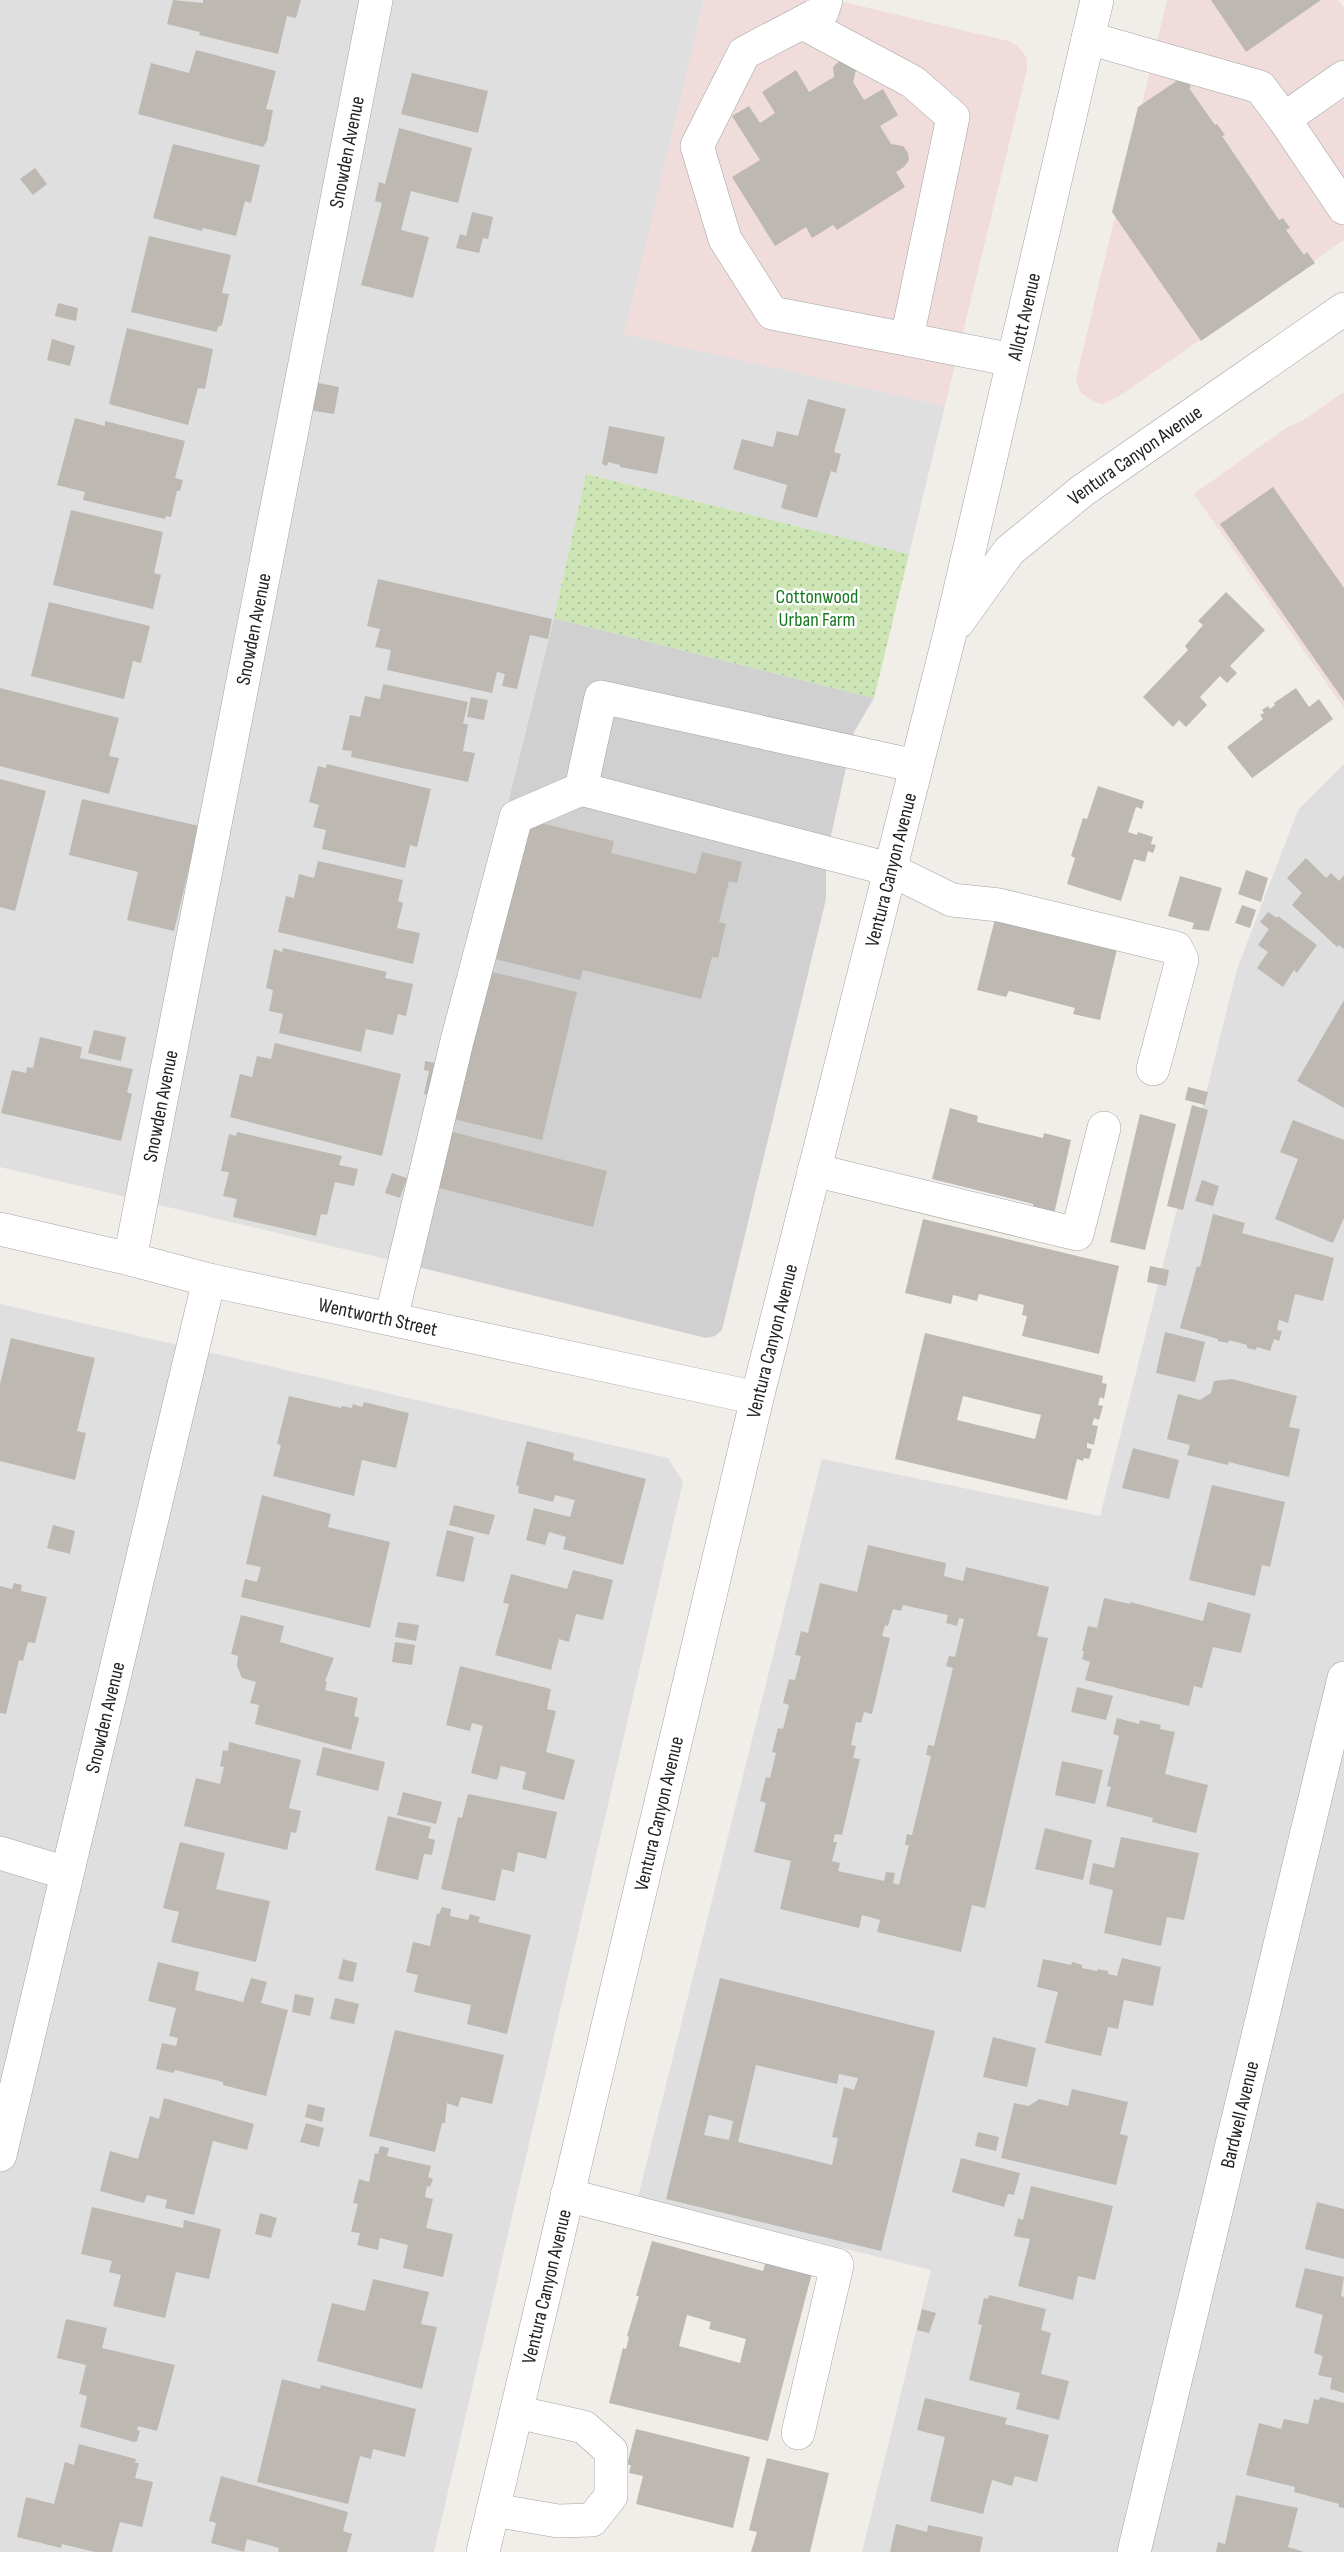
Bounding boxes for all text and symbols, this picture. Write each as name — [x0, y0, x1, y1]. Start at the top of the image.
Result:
street label: Snowden Avenue — [325, 94, 370, 210]
street label: Allott Avenue — [1003, 271, 1046, 364]
street label: Ventura Canyon Avenue — [1063, 400, 1207, 511]
street label: Snowden Avenue — [231, 571, 277, 687]
park label: Cottonwood Urban Farm — [776, 585, 858, 632]
street label: Ventura Canyon Avenue — [860, 790, 922, 949]
street label: Snowden Avenue — [138, 1048, 184, 1164]
street label: Ventura Canyon Avenue — [742, 1262, 803, 1421]
street label: Wentworth Street — [316, 1293, 439, 1342]
street label: Snowden Avenue — [81, 1660, 130, 1776]
street label: Ventura Canyon Avenue — [629, 1734, 689, 1893]
street label: Bardwell Avenue — [1216, 2059, 1265, 2171]
street label: Ventura Canyon Avenue — [517, 2207, 577, 2366]

